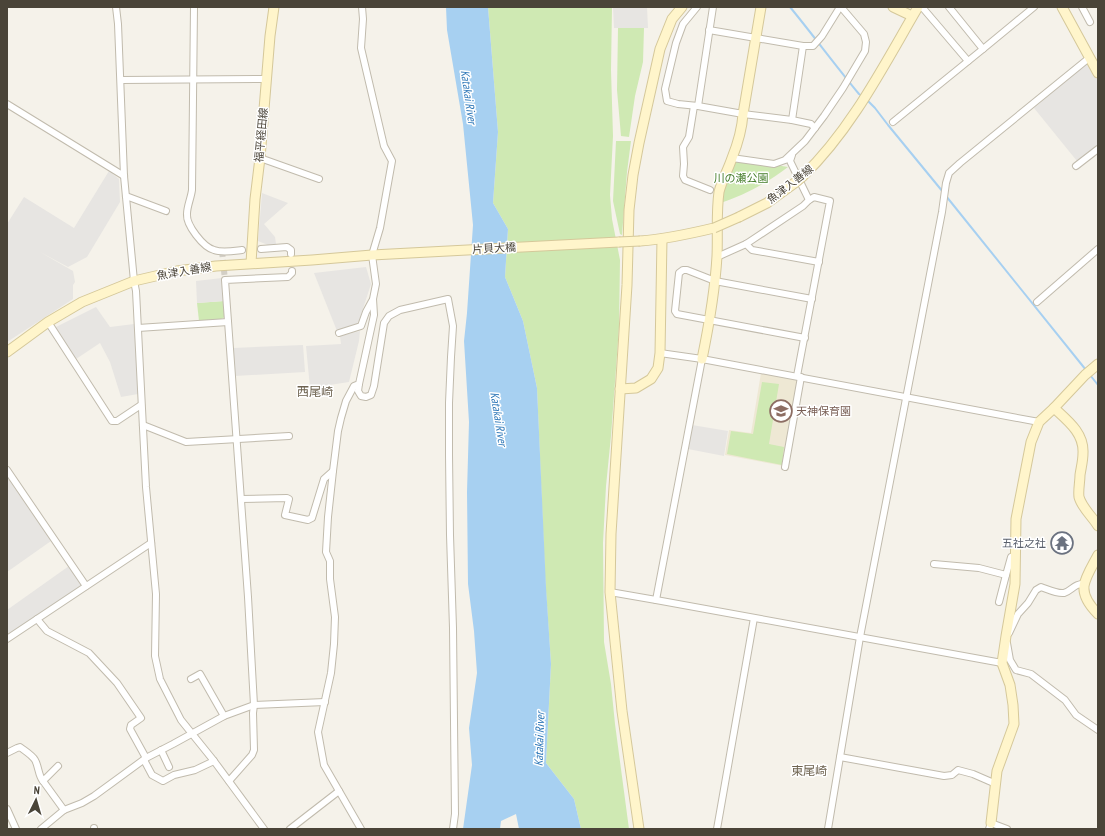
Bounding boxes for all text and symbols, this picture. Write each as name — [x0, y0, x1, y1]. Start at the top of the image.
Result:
water label: Katakai River — [458, 69, 480, 127]
street label: 福平経田線 — [252, 107, 270, 163]
street label: 魚津入善線 — [764, 162, 816, 206]
park label: 川の瀬公園 — [714, 171, 769, 185]
street label: 片貝大橋 — [472, 240, 516, 256]
street label: 魚津入善線 — [156, 259, 212, 283]
district label: 西尾崎 — [297, 384, 333, 399]
water label: Katakai River — [487, 391, 511, 449]
school or university icon: 天神保育園 — [768, 398, 794, 424]
place label: 天神保育園 — [796, 404, 851, 418]
temple icon: 五社之社 — [1049, 530, 1075, 556]
place label: 五社之社 — [1002, 536, 1046, 550]
water label: Katakai River — [531, 710, 548, 766]
district label: 東尾崎 — [791, 763, 827, 778]
north arrow — [16, 780, 56, 820]
text: N — [33, 783, 40, 797]

